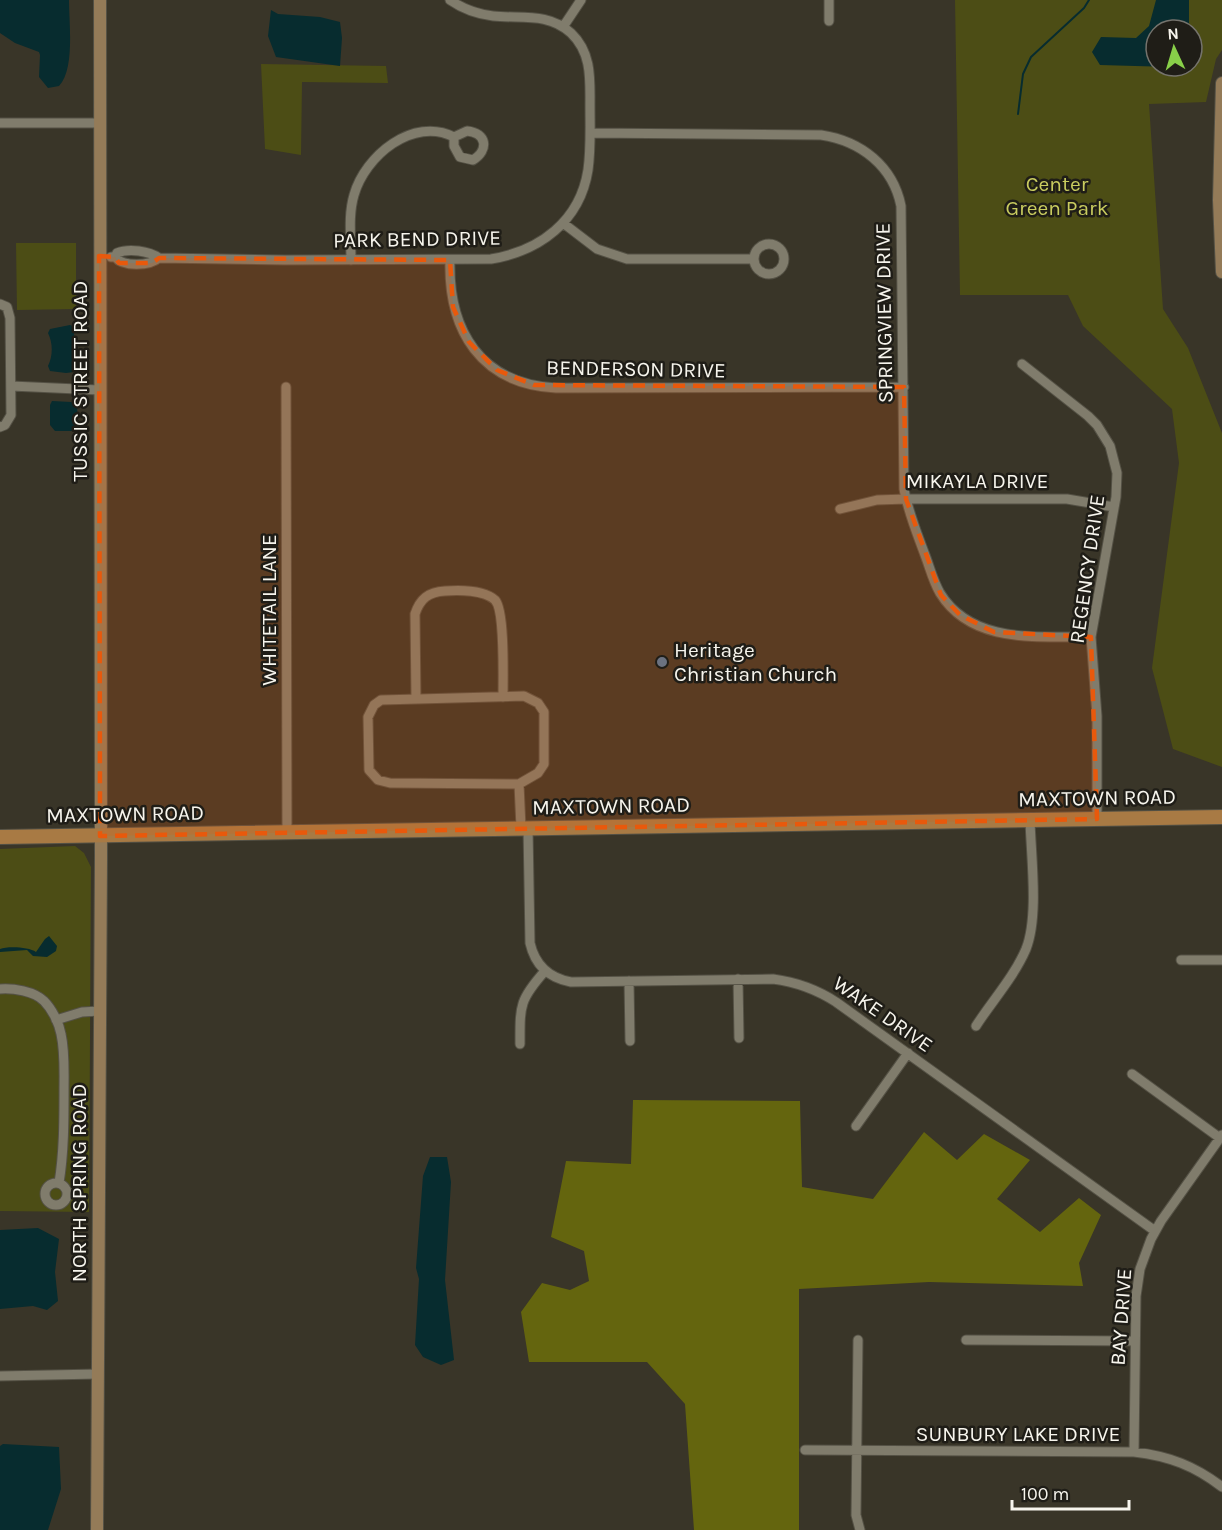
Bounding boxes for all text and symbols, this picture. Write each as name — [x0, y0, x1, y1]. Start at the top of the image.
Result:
north arrow — [1144, 18, 1204, 78]
text: N — [1167, 24, 1179, 43]
park label: Center Green Park — [1006, 172, 1109, 220]
street label: SPRINGVIEW DRIVE — [870, 223, 898, 403]
street label: PARK BEND DRIVE — [333, 226, 501, 252]
street label: TUSSIC STREET ROAD — [68, 281, 92, 481]
street label: BENDERSON DRIVE — [546, 355, 726, 383]
street label: MIKAYLA DRIVE — [906, 469, 1048, 493]
street label: REGENCY DRIVE — [1065, 493, 1109, 645]
street label: WHITETAIL LANE — [257, 534, 281, 686]
place label: Heritage Christian Church — [674, 638, 837, 686]
marker: Heritage Christian Church — [655, 655, 669, 669]
street label: MAXTOWN ROAD — [1018, 785, 1176, 811]
street label: MAXTOWN ROAD — [532, 793, 690, 819]
street label: MAXTOWN ROAD — [46, 801, 204, 827]
street label: WAKE DRIVE — [829, 971, 937, 1057]
street label: NORTH SPRING ROAD — [67, 1084, 91, 1282]
street label: BAY DRIVE — [1106, 1268, 1136, 1366]
street label: SUNBURY LAKE DRIVE — [916, 1422, 1120, 1446]
scale bar — [1012, 1473, 1129, 1511]
text: 100 m — [1021, 1483, 1069, 1505]

